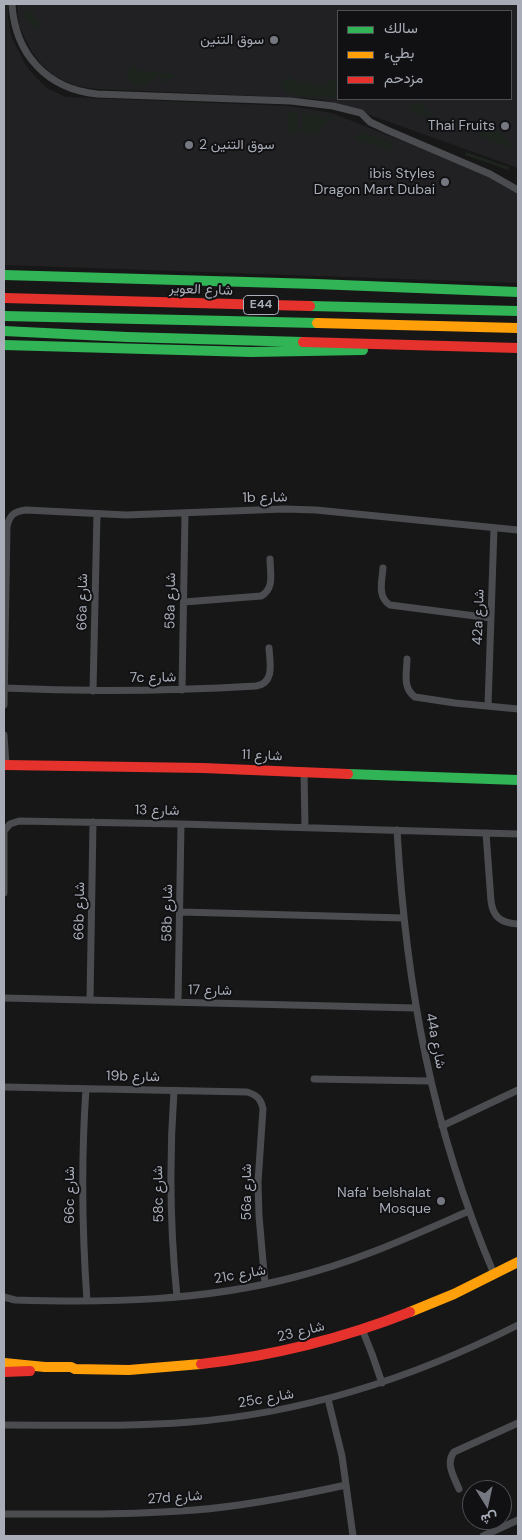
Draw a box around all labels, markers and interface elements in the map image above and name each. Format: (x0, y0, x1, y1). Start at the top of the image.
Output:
legend (337, 10, 512, 100)
text: سالك (384, 18, 418, 38)
place label: سوق التنين (200, 32, 264, 48)
marker: سوق التنين (268, 34, 280, 46)
text: بطيء (384, 43, 414, 63)
text: مزدحم (384, 68, 423, 88)
place label: Thai Fruits (428, 118, 495, 134)
marker: Thai Fruits (499, 120, 511, 132)
place label: سوق التنين 2 (199, 137, 274, 153)
marker: سوق التنين 2 (183, 139, 195, 151)
place label: ibis Styles Dragon Mart Dubai (314, 166, 435, 198)
marker: ibis Styles Dragon Mart Dubai (439, 176, 451, 188)
street label: شارع العوير (169, 280, 233, 300)
road number: E44 (244, 296, 278, 314)
street label: 1b شارع (242, 489, 288, 507)
street label: 66a شارع (74, 573, 92, 631)
street label: 58a شارع (162, 573, 180, 629)
street label: 42a شارع (470, 589, 488, 645)
street label: 7c شارع (130, 669, 176, 687)
street label: شارع 11 (241, 747, 283, 765)
street label: شارع 13 (135, 802, 179, 820)
street label: 66b شارع (71, 882, 89, 940)
street label: 58b شارع (159, 884, 177, 942)
street label: شارع 17 (188, 982, 232, 1000)
street label: 44a شارع (421, 1012, 449, 1070)
street label: 19b شارع (106, 1068, 160, 1086)
street label: 56a شارع (239, 1164, 255, 1220)
street label: 58c شارع (150, 1165, 168, 1223)
street label: 66c شارع (62, 1166, 78, 1224)
place label: Nafa' belshalat Mosque (337, 1185, 431, 1218)
marker: Nafa' belshalat Mosque (435, 1195, 447, 1207)
street label: 21c شارع (213, 1262, 267, 1288)
street label: شارع 23 (276, 1318, 326, 1346)
street label: 25c شارع (237, 1386, 295, 1412)
north arrow (462, 1480, 512, 1530)
street label: 27d شارع (147, 1488, 203, 1508)
text: ش (480, 1508, 499, 1529)

